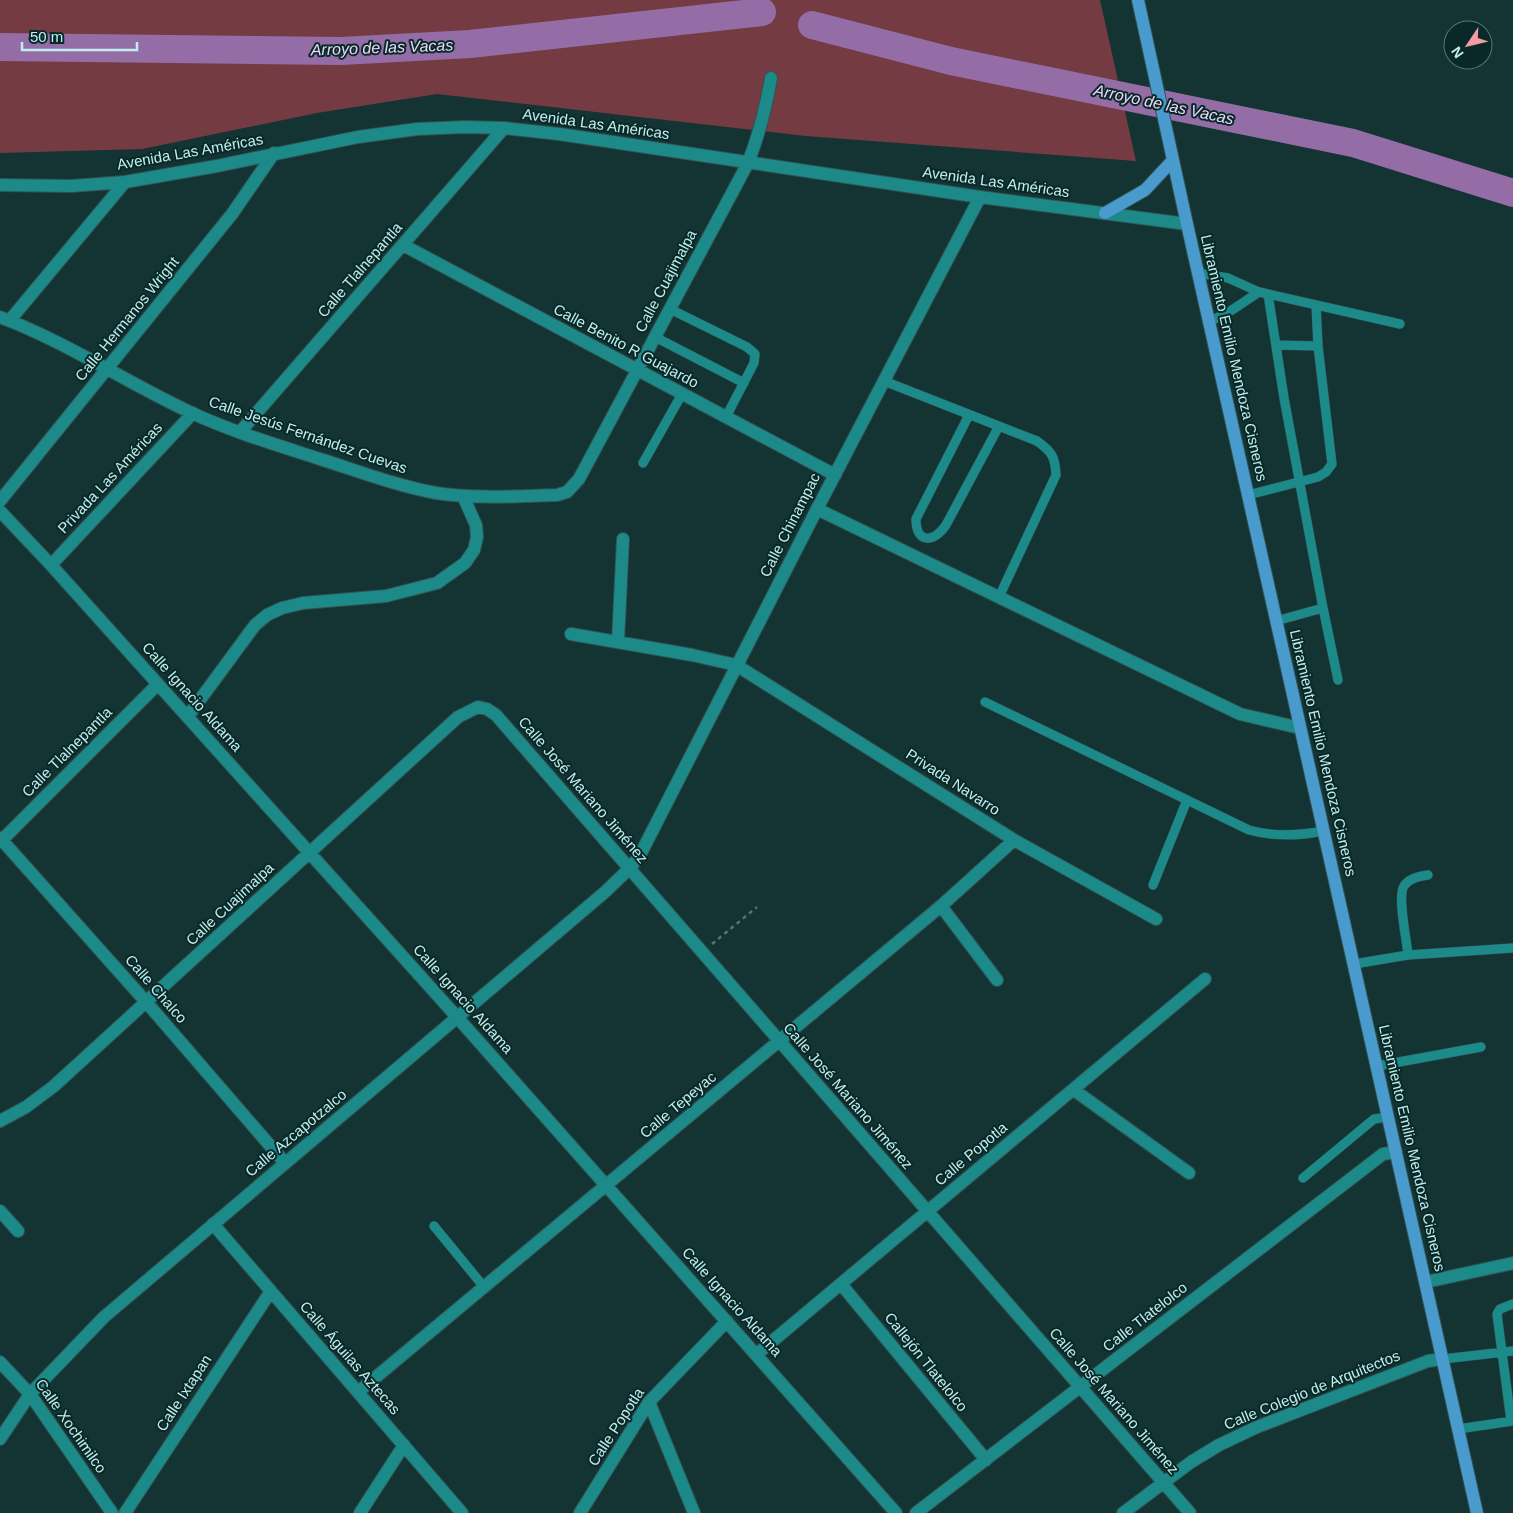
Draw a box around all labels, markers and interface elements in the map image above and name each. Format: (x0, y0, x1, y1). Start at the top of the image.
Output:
scale bar (22, 20, 138, 52)
north arrow (1443, 20, 1493, 70)
text: 50 m (30, 28, 63, 45)
water label: Arroyo de las Vacas (309, 37, 454, 59)
text: N (1448, 44, 1467, 61)
water label: Arroyo de las Vacas (1091, 81, 1235, 128)
street label: Avenida Las Américas (522, 105, 671, 142)
street label: Avenida Las Américas (115, 130, 264, 173)
street label: Avenida Las Américas (922, 163, 1071, 200)
street label: Calle Tlalnepantla (314, 218, 406, 320)
street label: Calle Cuajimalpa (631, 226, 700, 335)
street label: Libramiento Emilio Mendoza Cisneros (1198, 233, 1271, 483)
street label: Calle Hermanos Wright (71, 253, 182, 384)
street label: Calle Benito R Guajardo (551, 300, 702, 391)
street label: Calle Jesús Fernández Cuevas (207, 393, 409, 476)
street label: Privada Las Américas (54, 419, 165, 537)
street label: Calle Chinampac (756, 470, 823, 580)
street label: Libramiento Emilio Mendoza Cisneros (1287, 628, 1360, 878)
street label: Calle Ignacio Aldama (139, 639, 246, 755)
street label: Calle Tlalnepantla (18, 703, 115, 800)
street label: Calle José Mariano Jiménez (515, 713, 652, 866)
street label: Privada Navarro (903, 745, 1003, 818)
street label: Calle Cuajimalpa (182, 858, 277, 949)
street label: Calle Ignacio Aldama (410, 941, 517, 1057)
street label: Calle Chalco (122, 951, 191, 1026)
street label: Calle José Mariano Jiménez (780, 1019, 917, 1172)
street label: Libramiento Emilio Mendoza Cisneros (1376, 1023, 1449, 1273)
street label: Calle Tepeyac (636, 1068, 720, 1141)
street label: Calle Azcapotzalco (242, 1085, 350, 1180)
street label: Calle Popotla (931, 1118, 1011, 1189)
street label: Calle Ignacio Aldama (679, 1244, 786, 1360)
street label: Calle Tlatelolco (1099, 1278, 1190, 1355)
street label: Calle Águilas Aztecas (297, 1298, 404, 1418)
street label: Callejón Tlatelolco (881, 1309, 971, 1415)
street label: Calle José Mariano Jiménez (1046, 1324, 1183, 1477)
street label: Calle Colegio de Arquitectos (1221, 1346, 1402, 1433)
street label: Calle Ixtapan (153, 1351, 215, 1434)
street label: Calle Xochimilco (33, 1375, 110, 1476)
street label: Calle Popotla (584, 1384, 647, 1469)

